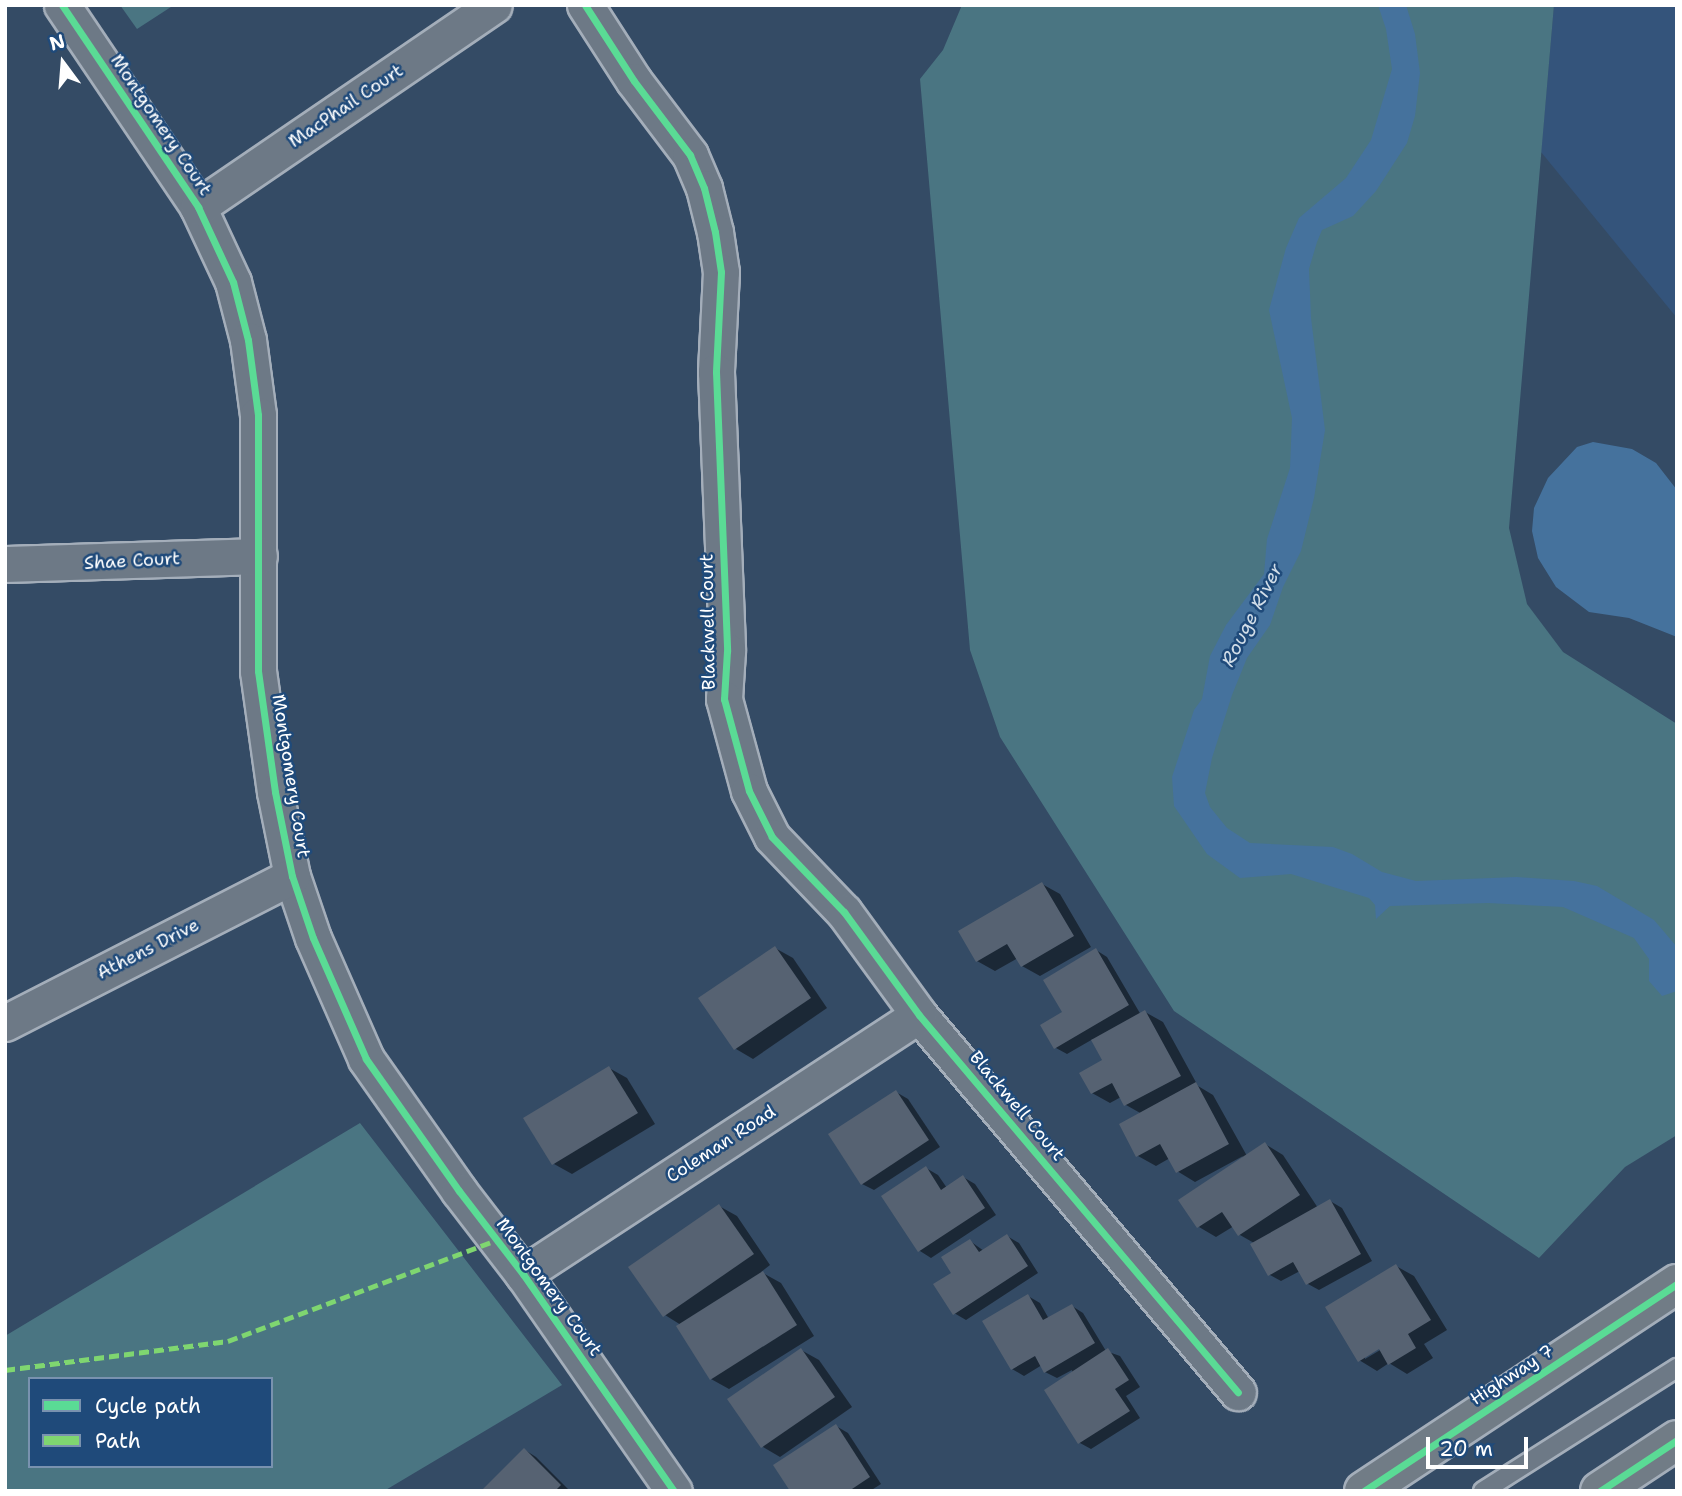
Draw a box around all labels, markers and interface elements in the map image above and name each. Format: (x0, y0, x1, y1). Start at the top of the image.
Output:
north arrow (28, 28, 98, 98)
text: N (46, 28, 68, 56)
street label: Montgomery Court (106, 50, 216, 200)
street label: MacPhail Court (285, 60, 407, 152)
street label: Shae Court (83, 548, 181, 574)
street label: Blackwell Court (696, 554, 720, 690)
water label: Rouge River (1216, 560, 1288, 670)
street label: Montgomery Court (267, 693, 315, 859)
street label: Athens Drive (93, 914, 203, 984)
street label: Blackwell Court (965, 1047, 1069, 1165)
street label: Coleman Road (662, 1101, 780, 1187)
street label: Montgomery Court (492, 1214, 606, 1360)
street label: Highway 7 (1466, 1340, 1558, 1410)
legend (28, 1377, 273, 1468)
text: Cycle path (95, 1392, 201, 1420)
scale bar (1430, 1422, 1532, 1466)
text: Path (95, 1427, 141, 1455)
text: 20 m (1439, 1435, 1493, 1463)

